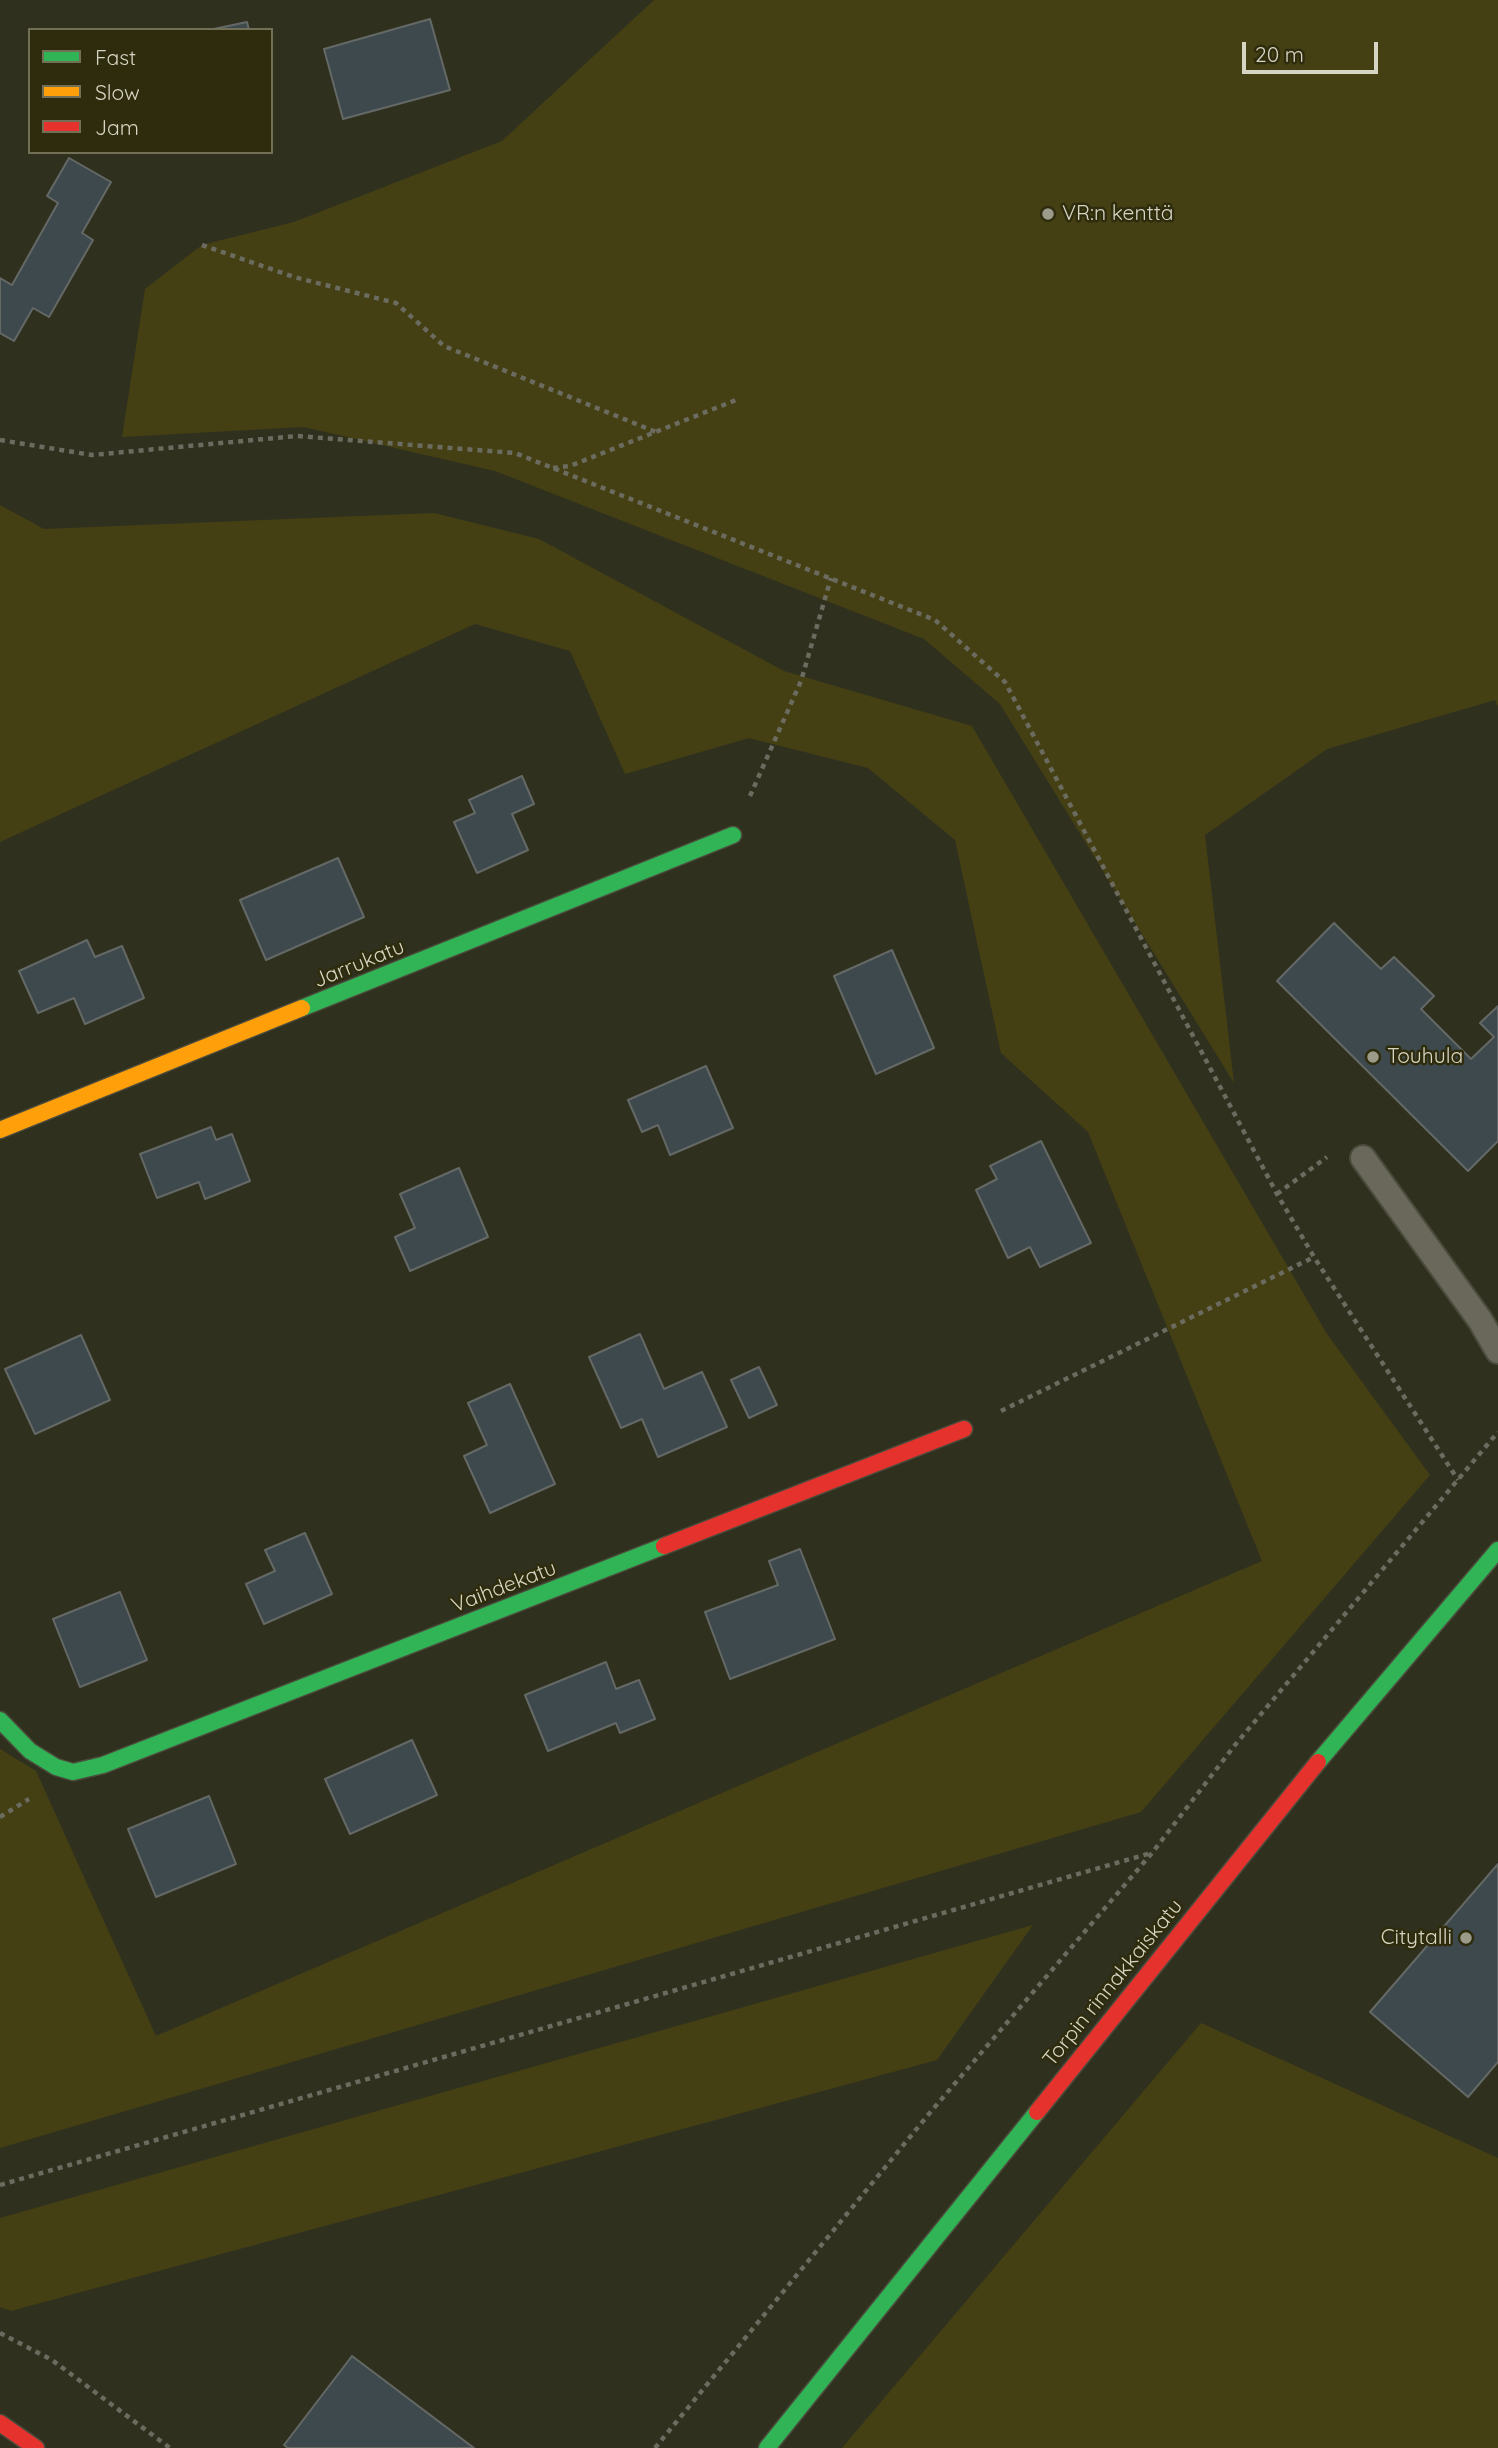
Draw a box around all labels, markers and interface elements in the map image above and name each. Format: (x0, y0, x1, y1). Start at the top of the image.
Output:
legend (28, 28, 273, 154)
scale bar (1246, 28, 1382, 72)
text: 20 m (1255, 41, 1304, 67)
text: Fast (95, 44, 136, 70)
text: Slow (95, 79, 140, 105)
text: Jam (95, 114, 139, 140)
place label: VR:n kenttä (1062, 201, 1174, 227)
marker: VR:n kenttä (1040, 206, 1056, 222)
street label: Jarrukatu (310, 934, 408, 994)
place label: Touhula (1387, 1044, 1463, 1070)
marker: Touhula (1365, 1049, 1381, 1065)
street label: Vaihdekatu (448, 1555, 560, 1619)
street label: Torpin rinnakkaiskatu (1038, 1894, 1188, 2072)
place label: Citytalli (1381, 1925, 1452, 1951)
marker: Citytalli (1458, 1930, 1474, 1946)

